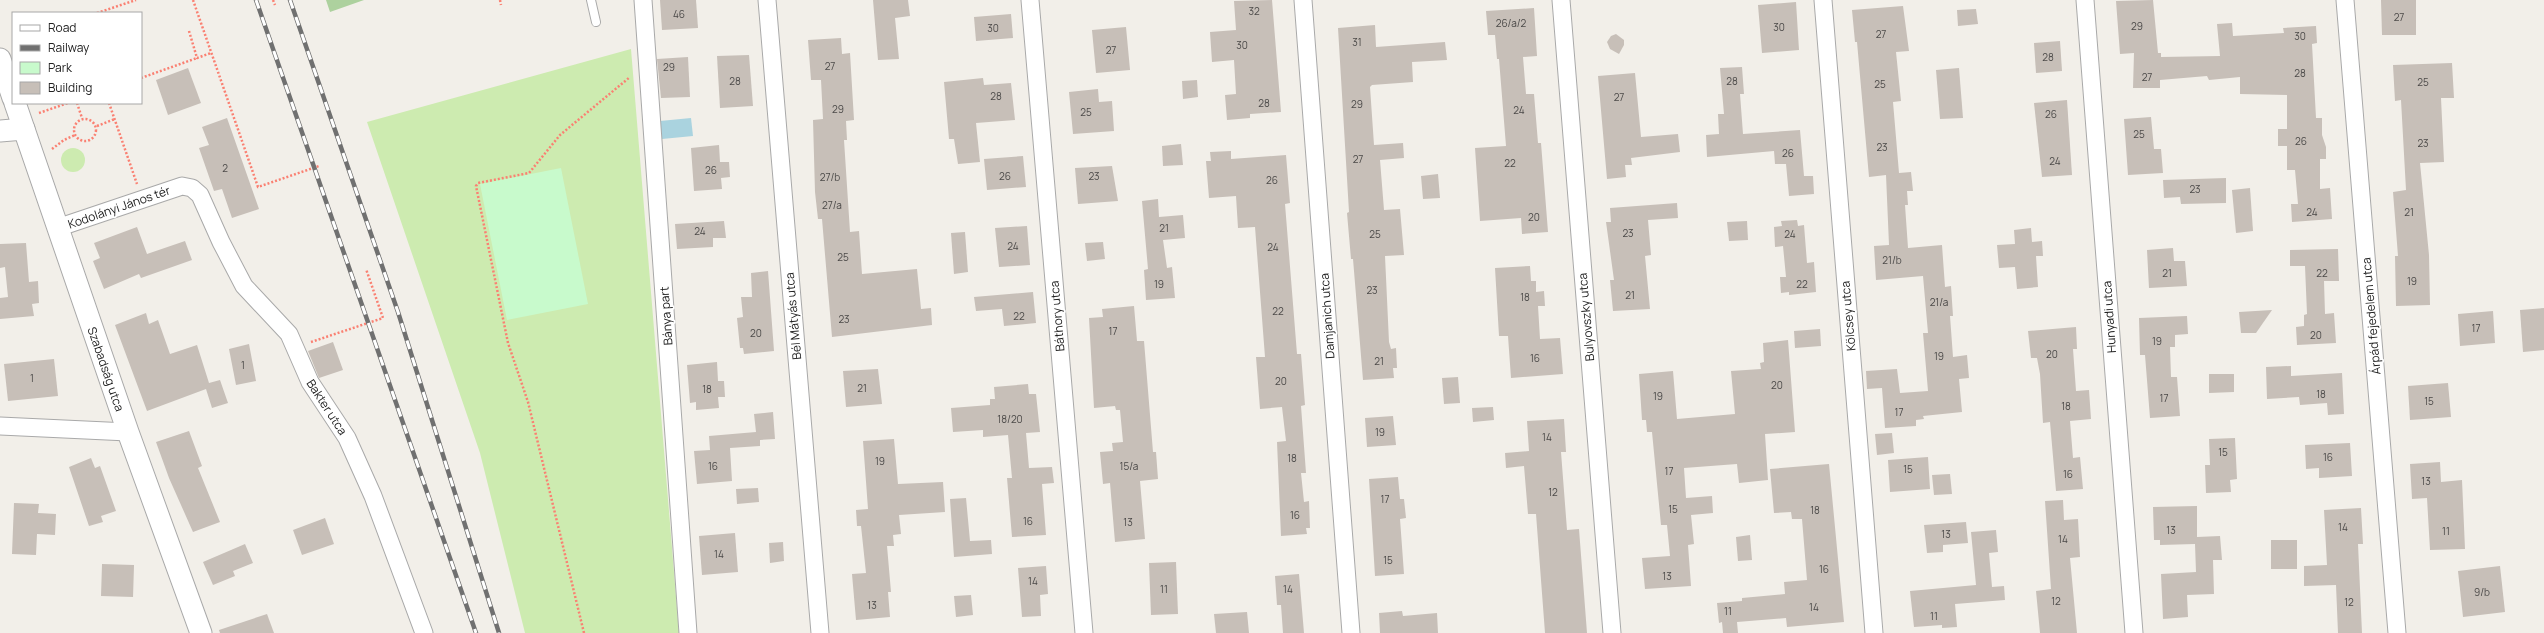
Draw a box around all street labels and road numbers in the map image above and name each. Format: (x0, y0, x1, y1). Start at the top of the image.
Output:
street label: Kodolányi János tér (66, 181, 173, 232)
street label: Árpád fejedelem utca (2357, 257, 2385, 375)
street label: Bél Mátyás utca (781, 272, 805, 360)
street label: Bulyovszky utca (1574, 272, 1598, 362)
street label: Damjanich utca (1316, 273, 1338, 359)
street label: Báthory utca (1045, 280, 1069, 352)
street label: Kölcsey utca (1836, 280, 1860, 352)
street label: Hunyadi utca (2098, 280, 2120, 354)
street label: Bánya part (655, 286, 677, 346)
street label: Szabadság utca (84, 324, 128, 414)
street label: Bakter utca (303, 376, 351, 438)

